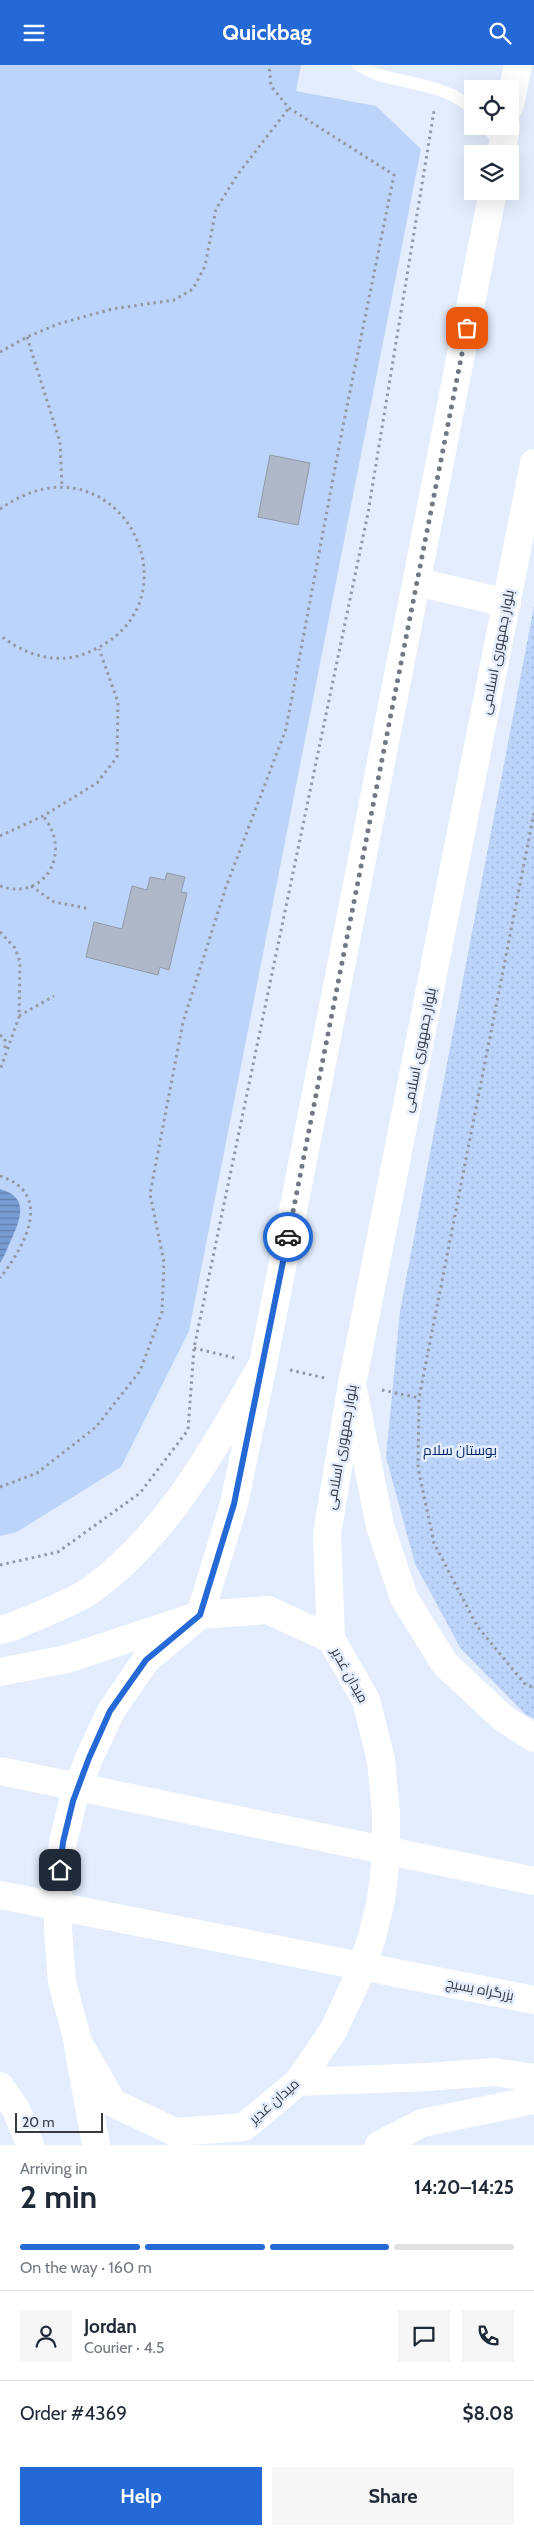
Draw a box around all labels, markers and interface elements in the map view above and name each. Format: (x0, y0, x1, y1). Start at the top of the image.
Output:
icon: menu (20, 19, 48, 47)
text: Quickbag (222, 19, 312, 46)
icon: search (486, 19, 514, 47)
map controls (464, 80, 519, 200)
button: locate (464, 80, 519, 135)
button: layers (464, 145, 519, 200)
pin (446, 307, 488, 349)
icon: bag (453, 314, 481, 342)
street label: بلوار جمهوری اسلامی (476, 588, 518, 716)
street label: بلوار جمهوری اسلامی (398, 986, 440, 1114)
courier (263, 1212, 313, 1262)
icon: car (274, 1223, 302, 1251)
street label: بلوار جمهوری اسلامی (321, 1383, 361, 1511)
park label: بوستان سلام (423, 1441, 497, 1460)
street label: میدان غدیر (327, 1643, 373, 1706)
pin (39, 1849, 81, 1891)
icon: home (46, 1856, 74, 1884)
street label: بزرگراه بسیج (444, 1974, 516, 2004)
street label: میدان غدیر (244, 2074, 303, 2128)
scale bar (15, 2110, 102, 2133)
text: 20 m (22, 2113, 55, 2131)
text: Arriving in (20, 2159, 87, 2178)
text: 14:20–14:25 (414, 2176, 514, 2199)
text: 2 min (20, 2177, 97, 2216)
text: On the way · 160 m (20, 2258, 152, 2277)
button: person (20, 2310, 72, 2362)
button: chat (398, 2310, 450, 2362)
button: phone (462, 2310, 514, 2362)
text: Jordan (84, 2315, 137, 2338)
text: Courier · 4.5 (84, 2338, 165, 2357)
text: Order #4369 (20, 2402, 127, 2425)
text: $8.08 (463, 2402, 514, 2425)
button: Help (20, 2467, 262, 2525)
button: Share (272, 2467, 514, 2525)

